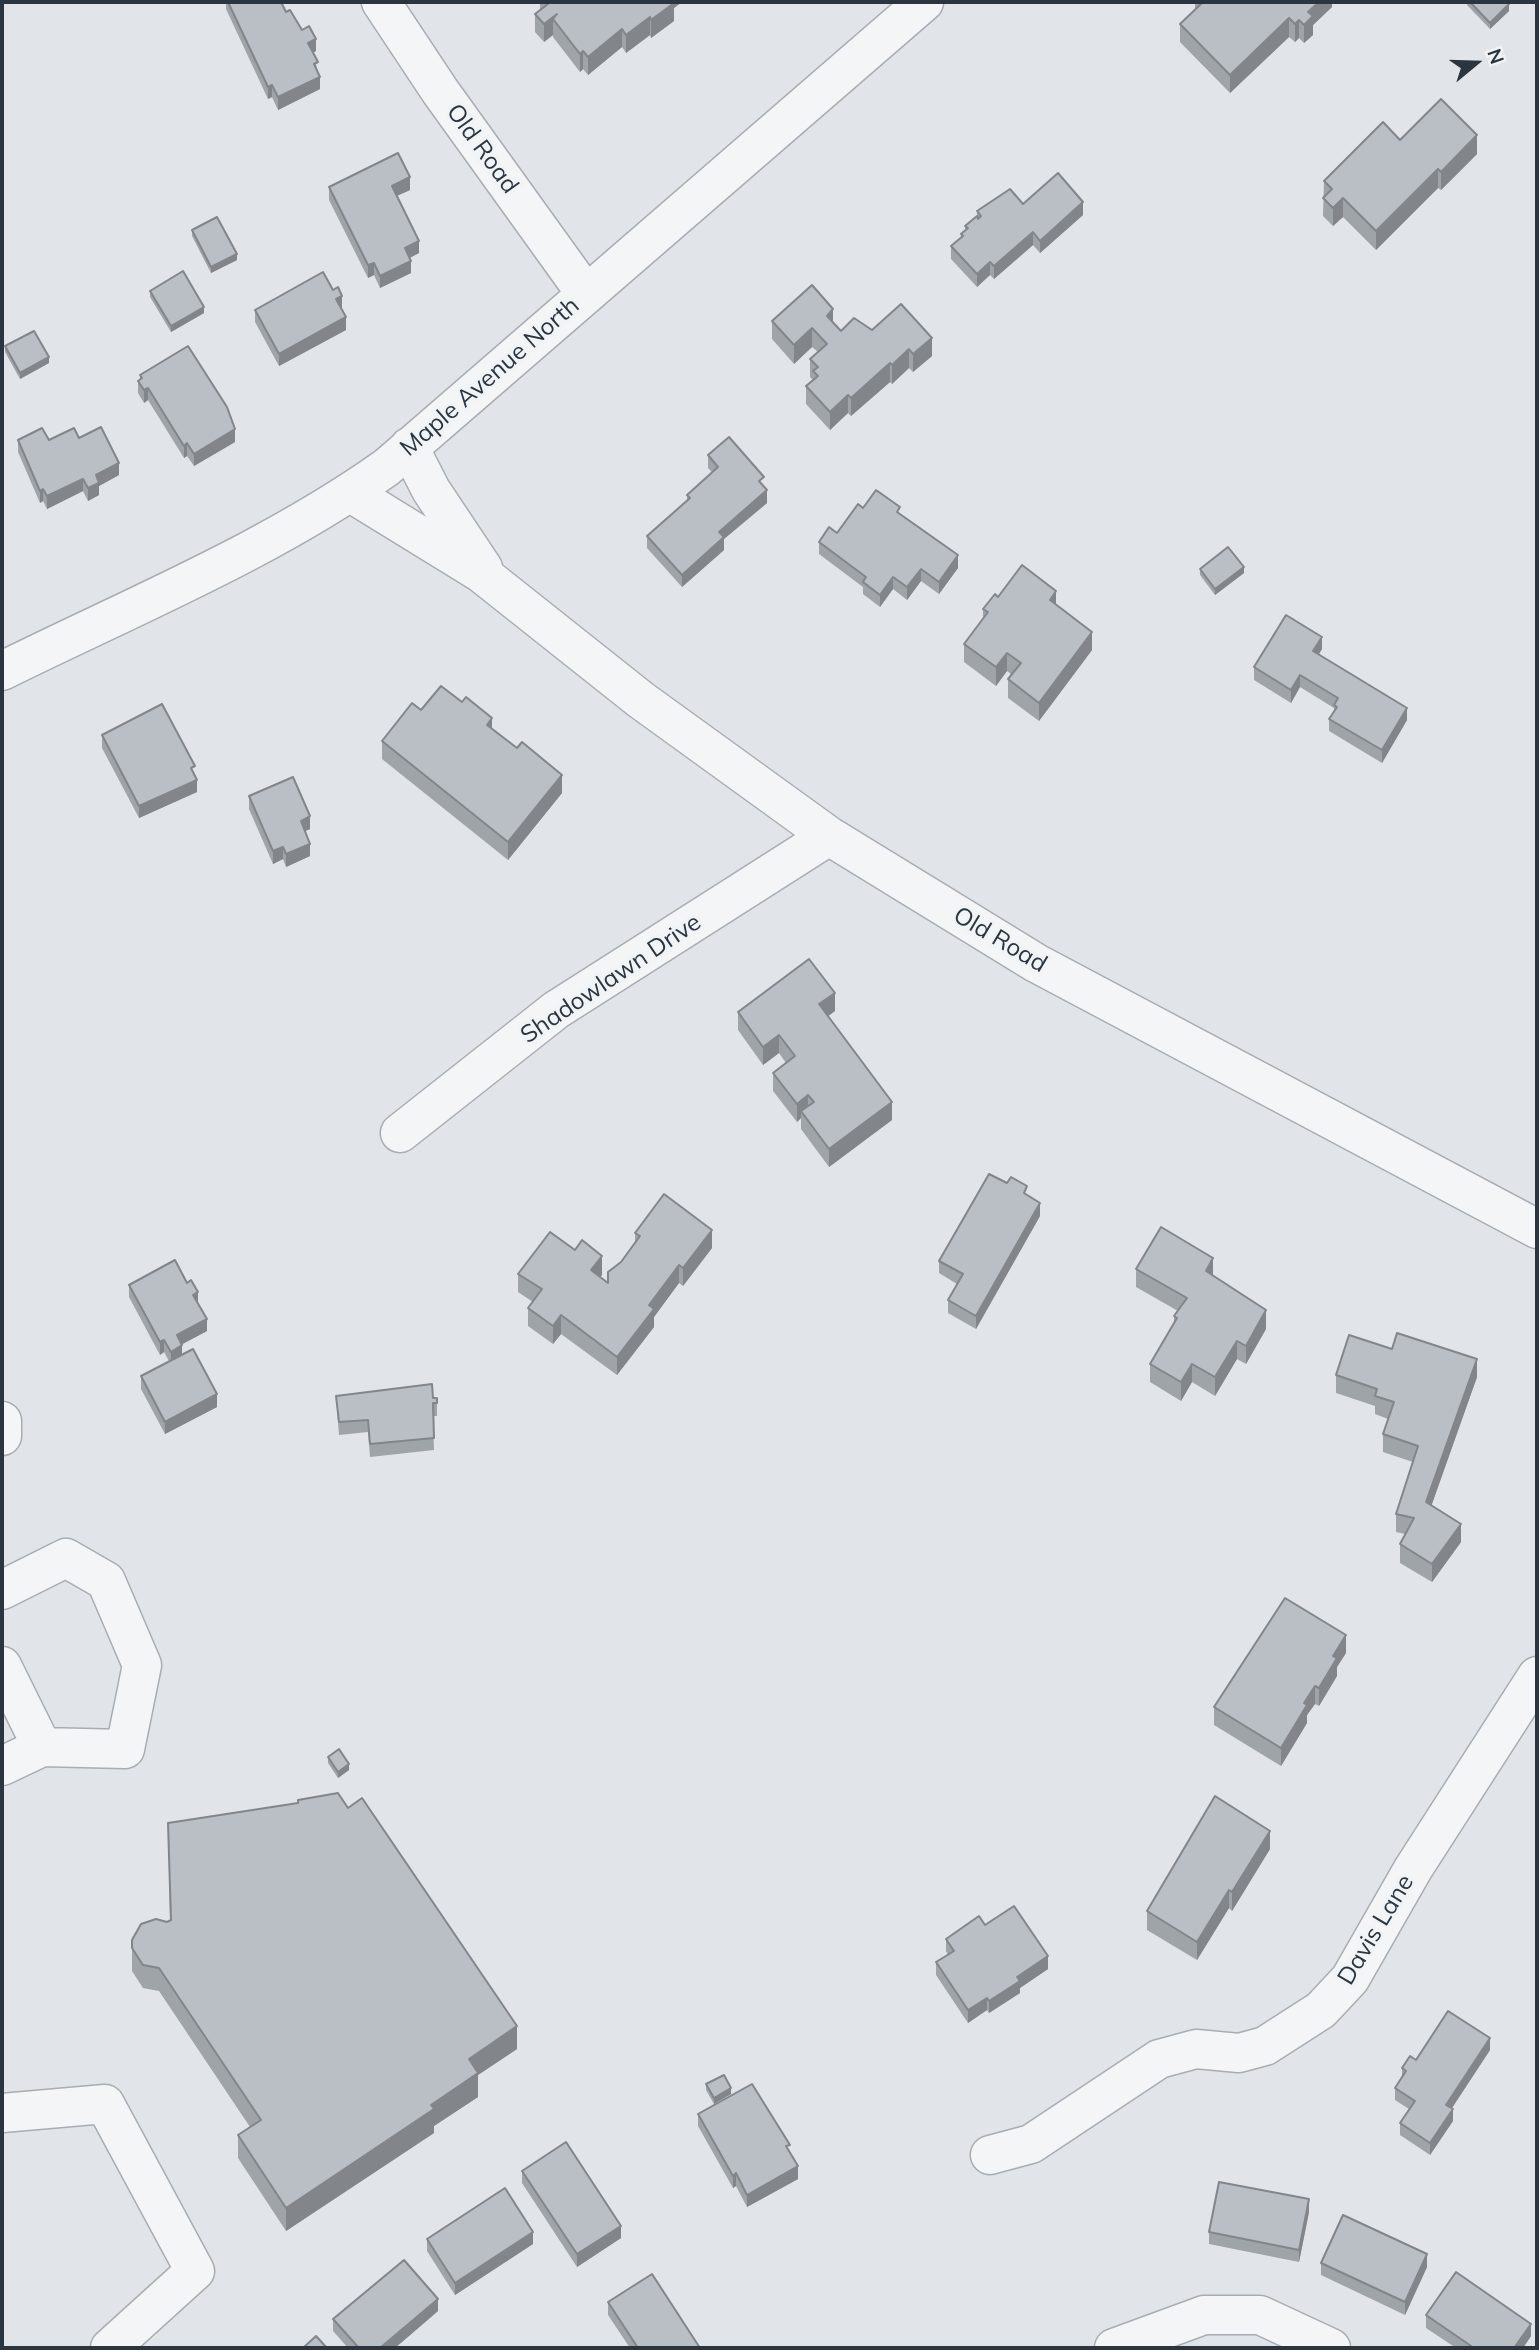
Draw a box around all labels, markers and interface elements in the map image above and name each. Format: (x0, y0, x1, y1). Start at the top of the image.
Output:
north arrow (1441, 28, 1511, 98)
text: N (1482, 45, 1510, 67)
street label: Old Road (440, 99, 524, 199)
street label: Maple Avenue North (395, 291, 585, 463)
street label: Old Road (948, 901, 1052, 979)
street label: Shadowlawn Drive (515, 908, 707, 1050)
street label: Davis Lane (1332, 1870, 1420, 1990)

